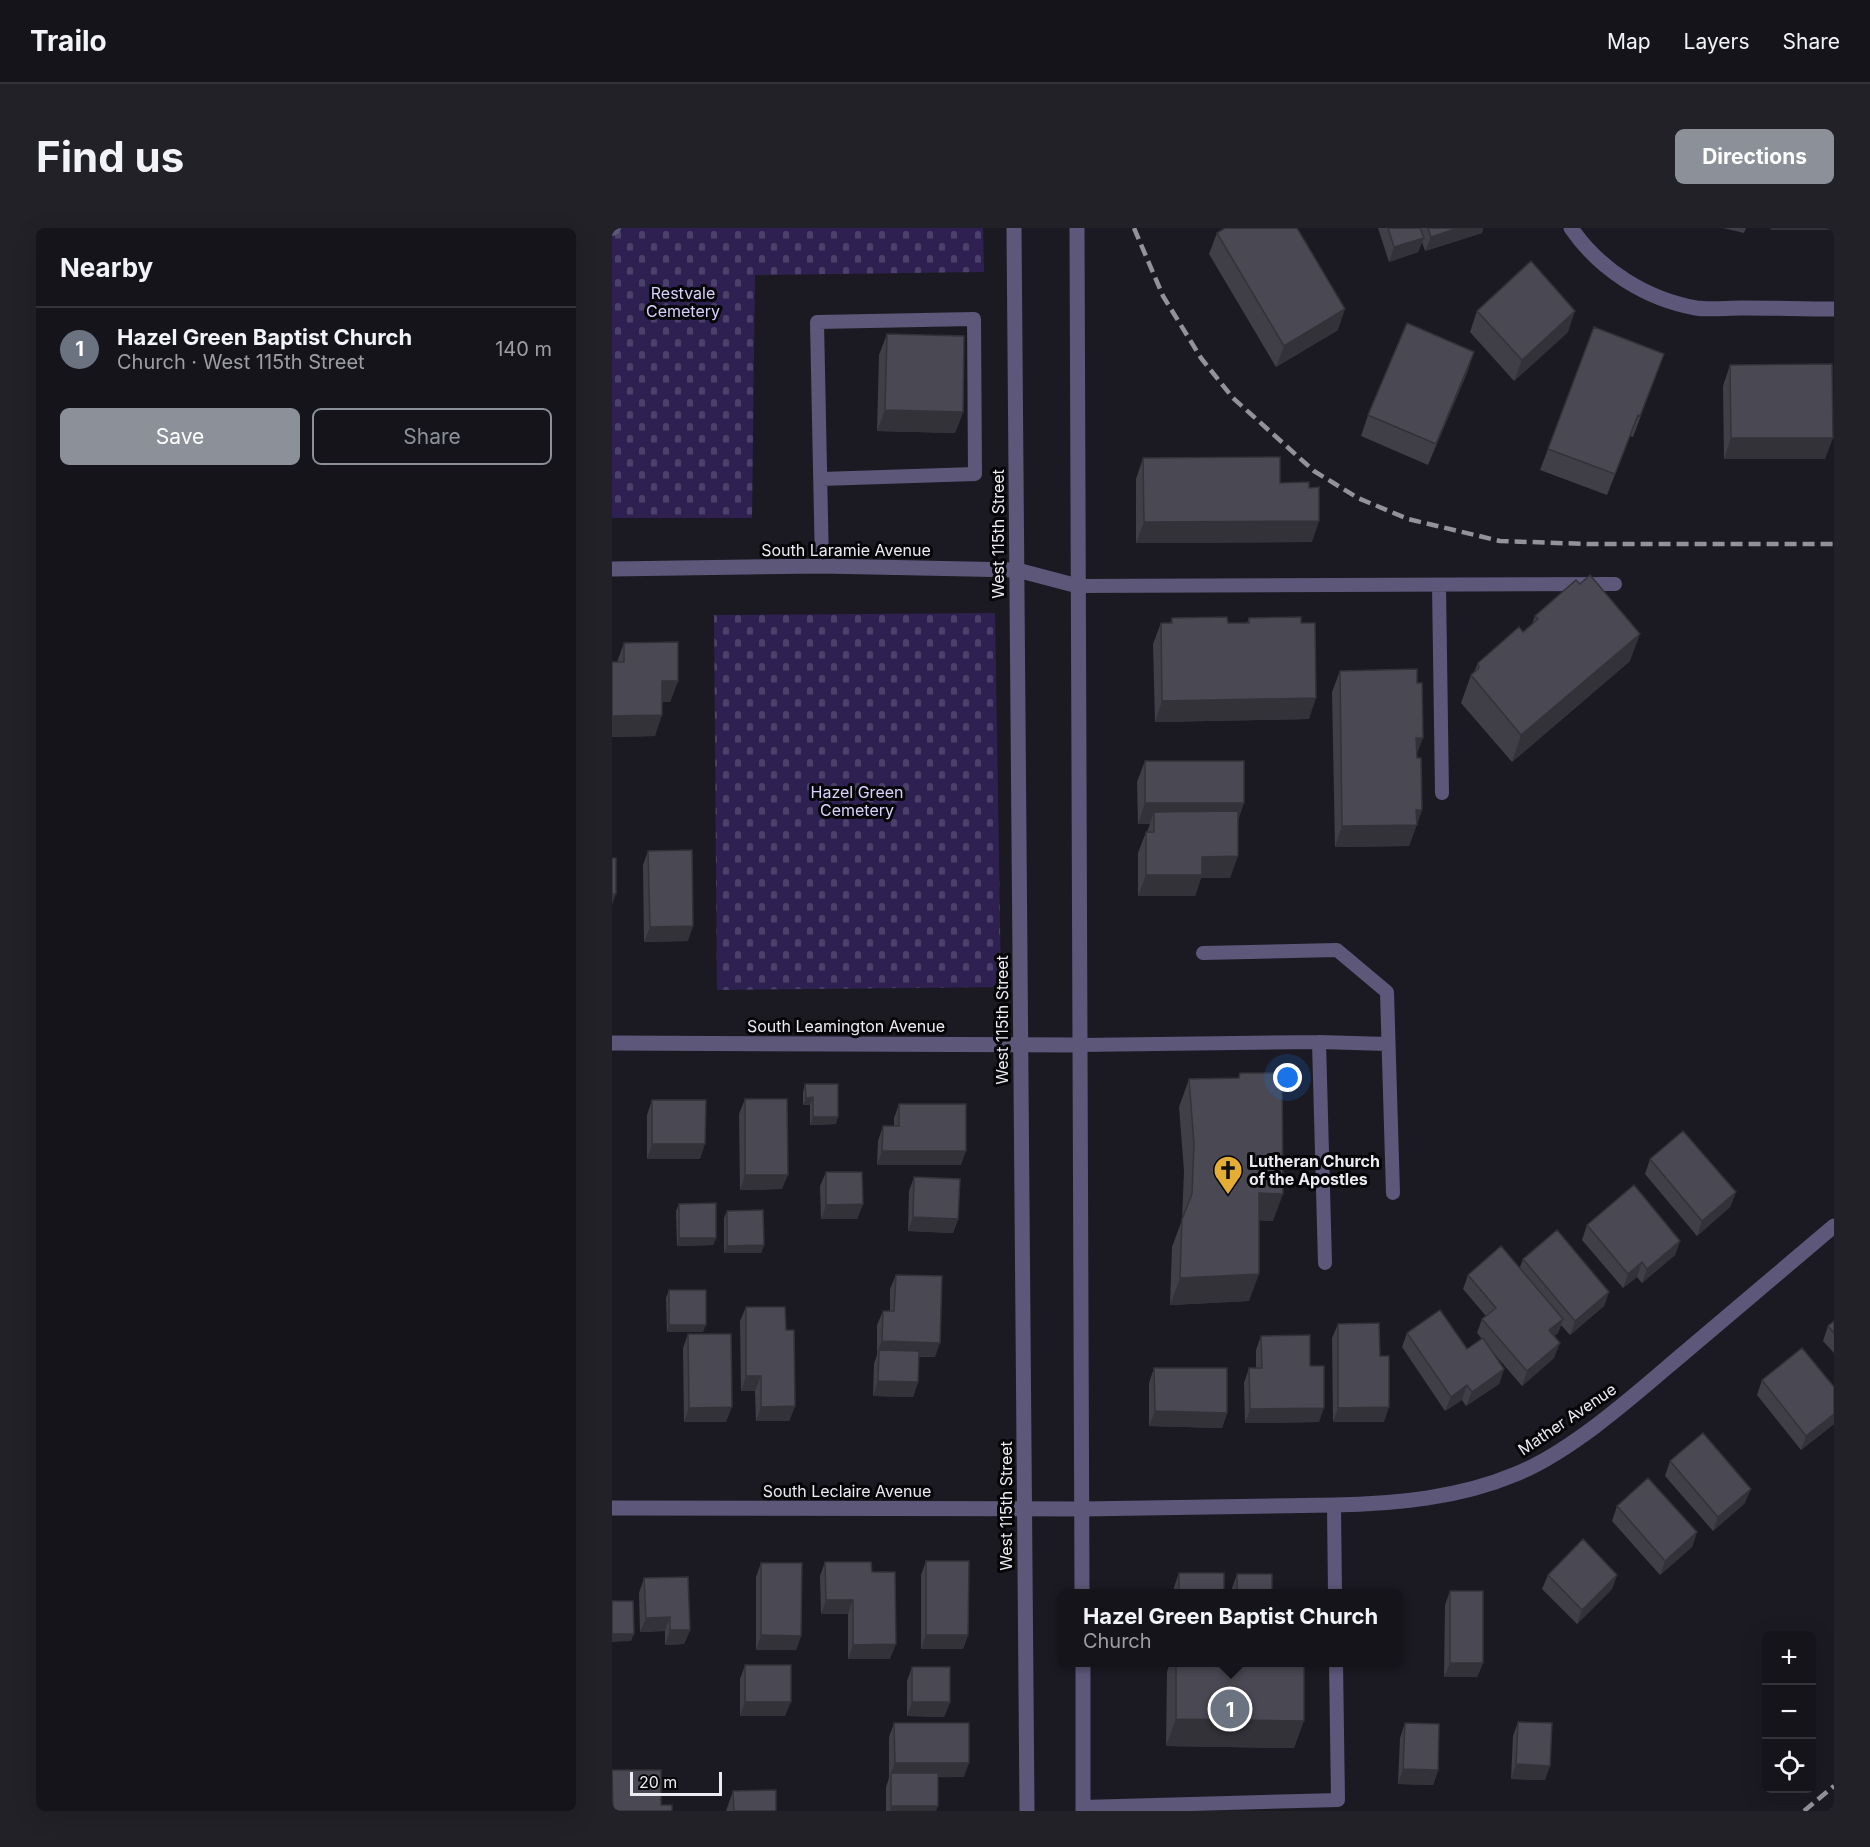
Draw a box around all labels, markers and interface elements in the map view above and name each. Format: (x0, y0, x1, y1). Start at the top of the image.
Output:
text: Trailo (30, 24, 107, 58)
text: Map (1607, 29, 1651, 54)
text: Layers (1684, 29, 1750, 54)
text: Share (1783, 29, 1840, 54)
button: Directions (1675, 129, 1834, 184)
text: Find us (36, 131, 184, 182)
text: Nearby (60, 252, 153, 283)
park label: Restvale Cemetery (646, 283, 720, 321)
text: Hazel Green Baptist Church (117, 324, 412, 350)
text: 1 (75, 337, 84, 361)
text: 140 m (495, 337, 552, 361)
text: Church · West 115th Street (117, 350, 365, 374)
button: Save (60, 408, 300, 465)
button: Share (312, 408, 552, 465)
street label: West 115th Street (988, 469, 1008, 599)
street label: South Laramie Avenue (761, 540, 931, 560)
park label: Hazel Green Cemetery (811, 782, 903, 820)
street label: West 115th Street (992, 955, 1012, 1085)
street label: South Leamington Avenue (747, 1016, 945, 1036)
your location (1273, 1063, 1302, 1092)
place label: Lutheran Church of the Apostles (1249, 1151, 1380, 1189)
church icon: Lutheran Church of the Apostles (1212, 1154, 1244, 1196)
street label: Mather Avenue (1514, 1379, 1620, 1459)
street label: West 115th Street (996, 1441, 1016, 1571)
street label: South Leclaire Avenue (763, 1481, 931, 1501)
popup (1058, 1589, 1403, 1667)
text: Hazel Green Baptist Church (1083, 1603, 1378, 1629)
text: Church (1083, 1629, 1152, 1653)
map controls (1762, 1631, 1816, 1793)
button: + (1762, 1631, 1816, 1685)
button: − (1762, 1685, 1816, 1739)
pin: 1 (1210, 1686, 1250, 1732)
button: locate (1762, 1739, 1816, 1793)
scale bar (630, 1769, 722, 1796)
text: 20 m (639, 1772, 677, 1792)

